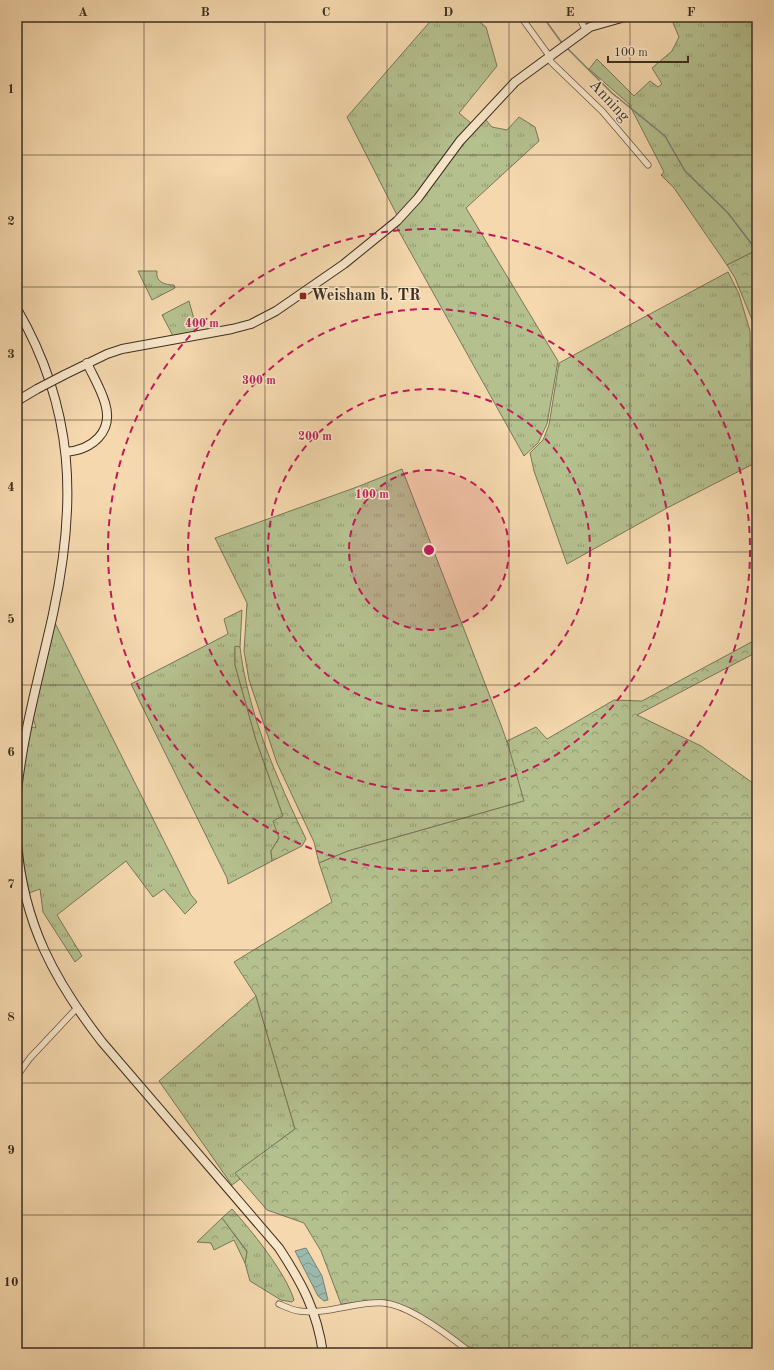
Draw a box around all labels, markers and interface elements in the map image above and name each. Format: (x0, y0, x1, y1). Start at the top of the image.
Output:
text: A (78, 6, 88, 19)
text: B (200, 6, 210, 19)
text: C (322, 6, 330, 19)
text: D (443, 6, 453, 19)
text: E (566, 6, 575, 19)
text: F (687, 6, 696, 19)
scale bar (608, 38, 688, 64)
text: 100 m (614, 47, 648, 59)
street label: Anning (586, 77, 633, 125)
text: 1 (7, 83, 15, 96)
text: 2 (7, 215, 15, 228)
place label: Weisham b. TR (311, 288, 421, 304)
marker: Weisham b. TR (298, 291, 308, 301)
text: 400 m (185, 318, 219, 330)
text: 3 (7, 348, 15, 361)
text: 300 m (242, 375, 276, 387)
text: 200 m (298, 431, 332, 443)
text: 4 (7, 481, 15, 494)
text: 100 m (355, 489, 389, 501)
centre of rings (422, 543, 436, 557)
text: 5 (7, 613, 15, 626)
text: 6 (7, 746, 15, 759)
text: 7 (7, 878, 15, 891)
text: 8 (7, 1011, 15, 1024)
text: 9 (7, 1144, 15, 1157)
text: 10 (3, 1276, 19, 1289)

